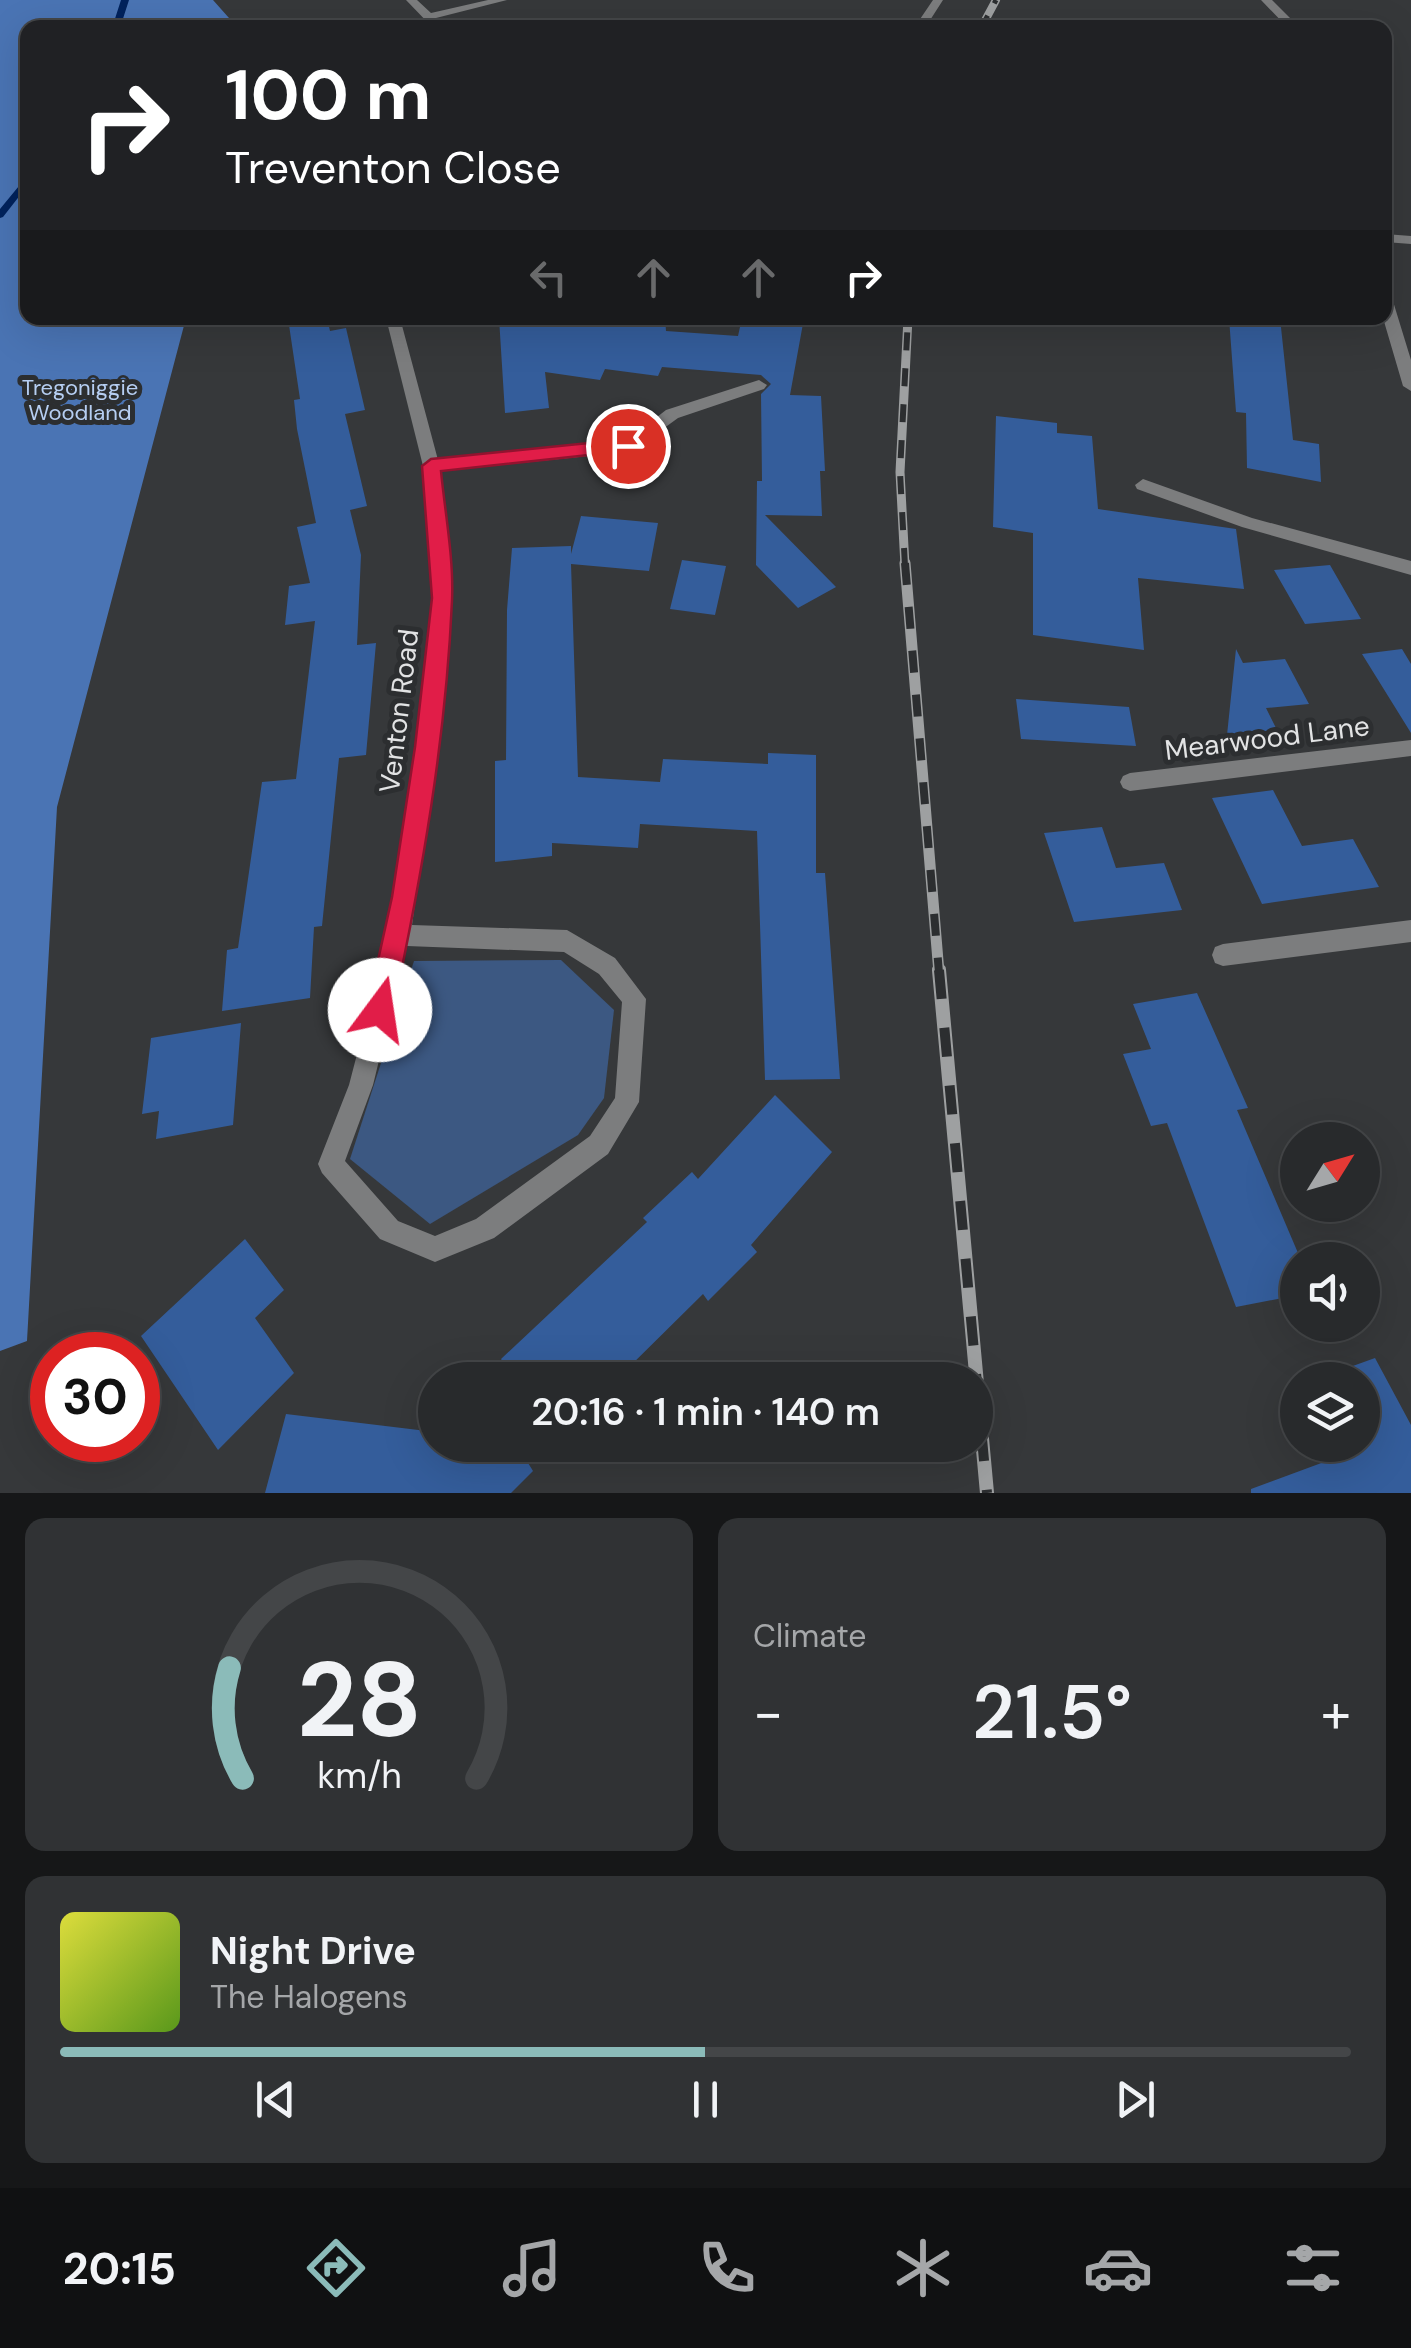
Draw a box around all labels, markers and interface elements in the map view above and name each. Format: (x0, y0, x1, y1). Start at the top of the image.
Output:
text: 100 m (225, 50, 431, 141)
icon: right (60, 60, 190, 190)
text: Treventon Close (225, 138, 561, 197)
icon: left (521, 250, 576, 305)
icon: ahead (626, 250, 681, 305)
icon: ahead (731, 250, 786, 305)
icon: right (836, 250, 891, 305)
park label: Tregoniggie Woodland (22, 373, 138, 427)
pin (586, 404, 671, 489)
icon: arrive (601, 419, 656, 474)
street label: Venton Road (371, 627, 427, 795)
street label: Mearwood Lane (1162, 707, 1372, 769)
position arrow (328, 958, 432, 1062)
north arrow (1280, 1122, 1380, 1222)
map controls (1280, 1122, 1380, 1462)
button: sound (1280, 1242, 1380, 1342)
speed limit sign: 30 (30, 1332, 160, 1462)
button: layers (1280, 1362, 1380, 1462)
text: 20:16 · 1 min · 140 m (531, 1387, 880, 1437)
text: Climate (753, 1615, 867, 1657)
text: 28 (296, 1633, 422, 1768)
text: 21.5° (972, 1664, 1132, 1761)
text: − (753, 1677, 783, 1749)
text: + (1321, 1677, 1351, 1749)
text: km/h (317, 1753, 401, 1799)
text: Night Drive (210, 1926, 416, 1976)
text: The Halogens (210, 1976, 408, 2018)
icon: previous (248, 2072, 303, 2127)
icon: pause (678, 2072, 733, 2127)
icon: next (1108, 2072, 1163, 2127)
icon: directions (301, 2233, 371, 2303)
icon: music (497, 2233, 567, 2303)
icon: phone (692, 2233, 762, 2303)
icon: climate (888, 2233, 958, 2303)
icon: car (1083, 2233, 1153, 2303)
icon: filters (1278, 2233, 1348, 2303)
text: 20:15 (63, 2239, 176, 2298)

